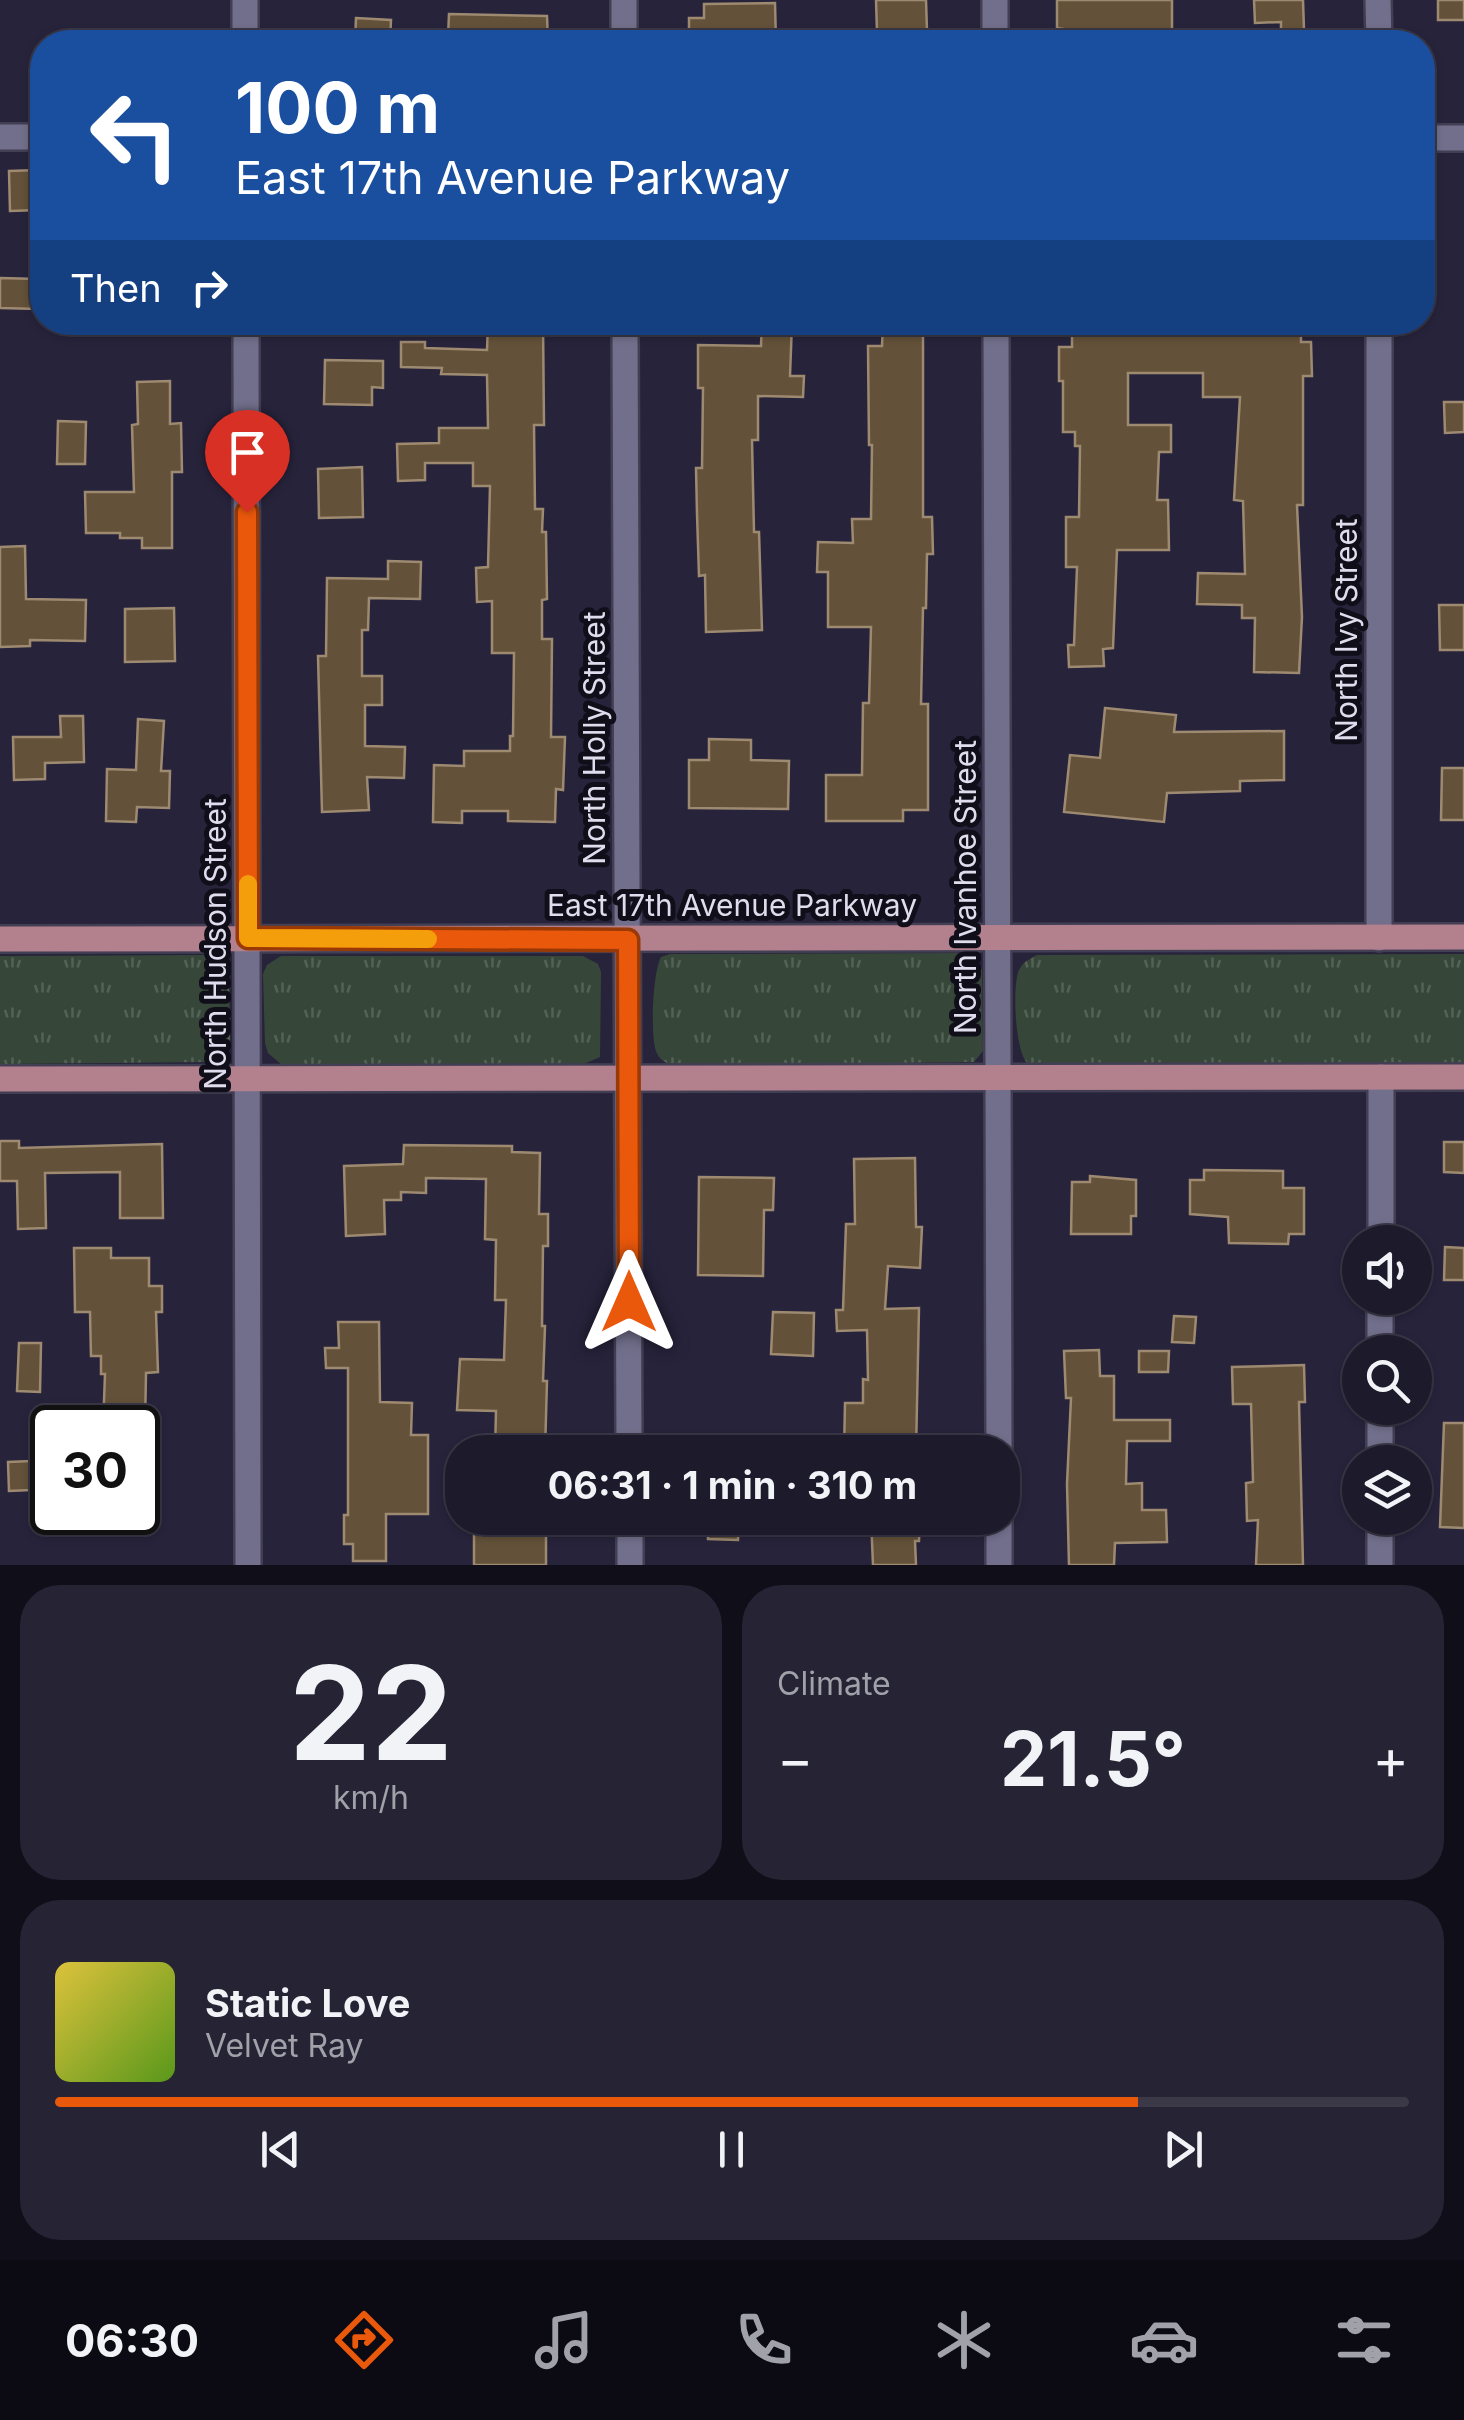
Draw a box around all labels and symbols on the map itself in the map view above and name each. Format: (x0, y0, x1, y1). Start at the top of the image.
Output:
pin (205, 410, 290, 513)
street label: North Ivy Street (1328, 518, 1364, 742)
street label: North Holly Street (576, 611, 612, 865)
street label: North Ivanhoe Street (947, 740, 983, 1034)
street label: North Hudson Street (197, 798, 233, 1090)
street label: East 17th Avenue Parkway (547, 887, 917, 923)
position arrow (577, 1250, 681, 1354)
speed limit sign: 30 (30, 1405, 160, 1535)

